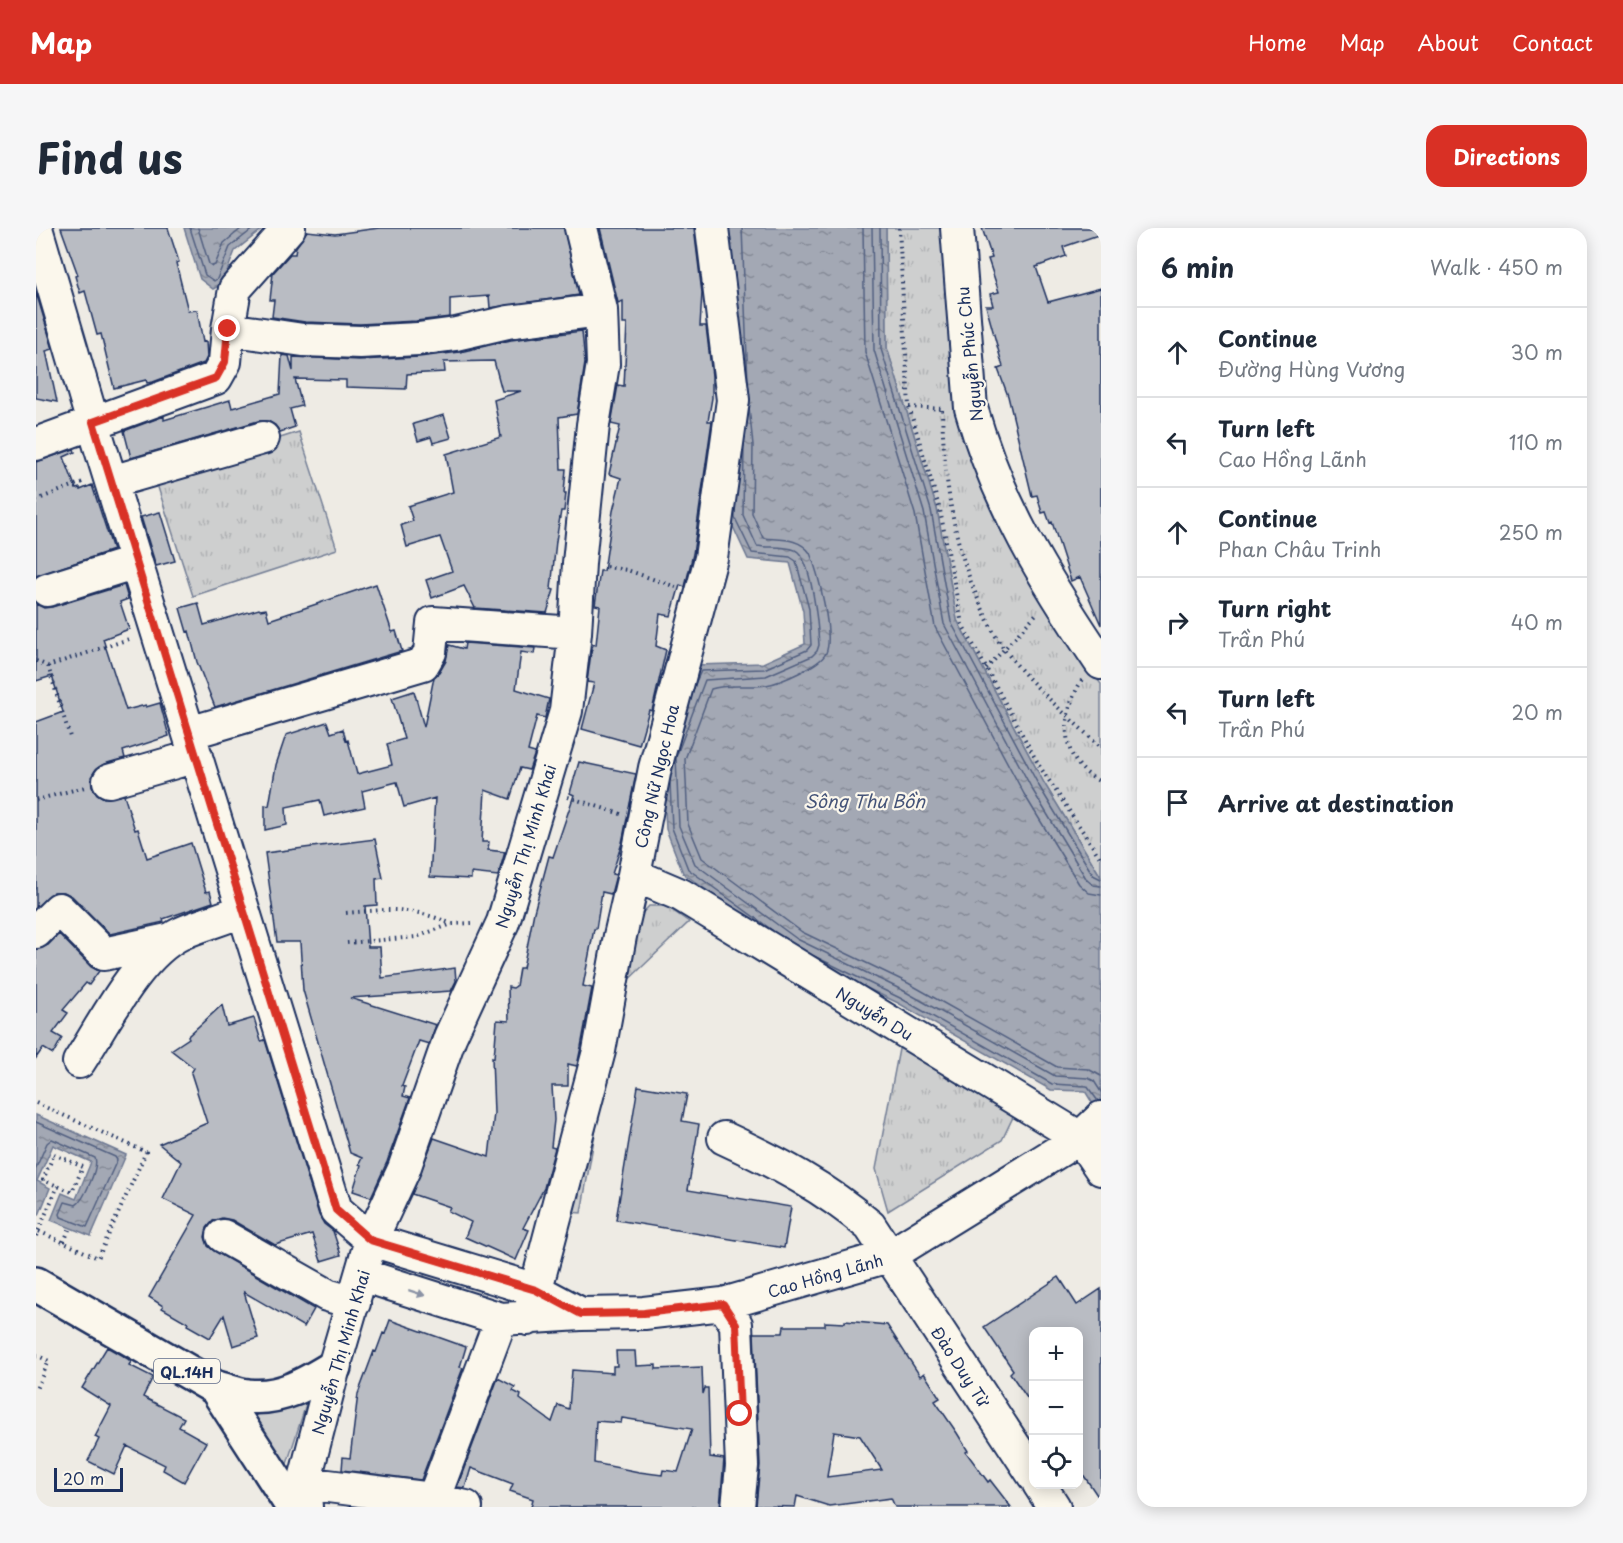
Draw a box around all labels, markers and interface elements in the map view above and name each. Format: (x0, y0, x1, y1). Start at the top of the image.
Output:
text: Map (30, 21, 92, 64)
text: Home (1248, 26, 1307, 58)
text: Map (1340, 26, 1385, 58)
text: About (1418, 26, 1479, 58)
text: Contact (1512, 26, 1593, 58)
text: Find us (36, 125, 183, 188)
button: Directions (1426, 125, 1587, 187)
text: 6 min (1161, 248, 1234, 287)
text: Walk · 450 m (1430, 252, 1563, 282)
street label: Nguyễn Phúc Chu (950, 286, 988, 422)
route end (214, 315, 240, 341)
text: Continue (1218, 321, 1317, 354)
icon: ahead (1161, 336, 1194, 369)
text: 30 m (1510, 337, 1563, 367)
text: Đường Hùng Vương (1218, 354, 1405, 384)
text: Turn left (1218, 411, 1315, 444)
icon: left (1161, 426, 1194, 459)
text: 110 m (1509, 427, 1563, 457)
text: Cao Hồng Lãnh (1218, 444, 1367, 474)
text: Continue (1218, 501, 1317, 534)
icon: ahead (1161, 516, 1194, 549)
text: 250 m (1499, 517, 1563, 547)
text: Phan Châu Trinh (1218, 534, 1381, 564)
text: Turn right (1218, 591, 1331, 624)
icon: right (1161, 606, 1194, 639)
text: 40 m (1511, 607, 1563, 637)
text: Trần Phú (1218, 624, 1305, 654)
text: Turn left (1218, 681, 1315, 714)
icon: left (1161, 696, 1194, 729)
text: 20 m (1511, 697, 1563, 727)
street label: Công Nữ Ngọc Hoa (628, 702, 684, 850)
text: Trần Phú (1218, 714, 1305, 744)
street label: Nguyễn Thị Minh Khai (489, 761, 561, 931)
icon: arrive (1161, 786, 1194, 819)
text: Arrive at destination (1218, 786, 1454, 819)
water label: Sông Thu Bồn (805, 787, 926, 814)
street label: Nguyễn Du (832, 981, 918, 1045)
street label: Cao Hồng Lãnh (764, 1247, 886, 1303)
street label: Nguyễn Thị Minh Khai (305, 1267, 375, 1437)
one-way arrow (408, 1289, 426, 1298)
street label: Đào Duy Từ (926, 1321, 997, 1412)
map controls (1029, 1327, 1083, 1489)
button: + (1029, 1327, 1083, 1381)
road number: QL.14H (154, 1359, 220, 1383)
button: − (1029, 1381, 1083, 1435)
route start (726, 1400, 752, 1426)
button: locate (1029, 1435, 1083, 1489)
scale bar (54, 1465, 123, 1492)
text: 20 m (63, 1466, 104, 1490)

